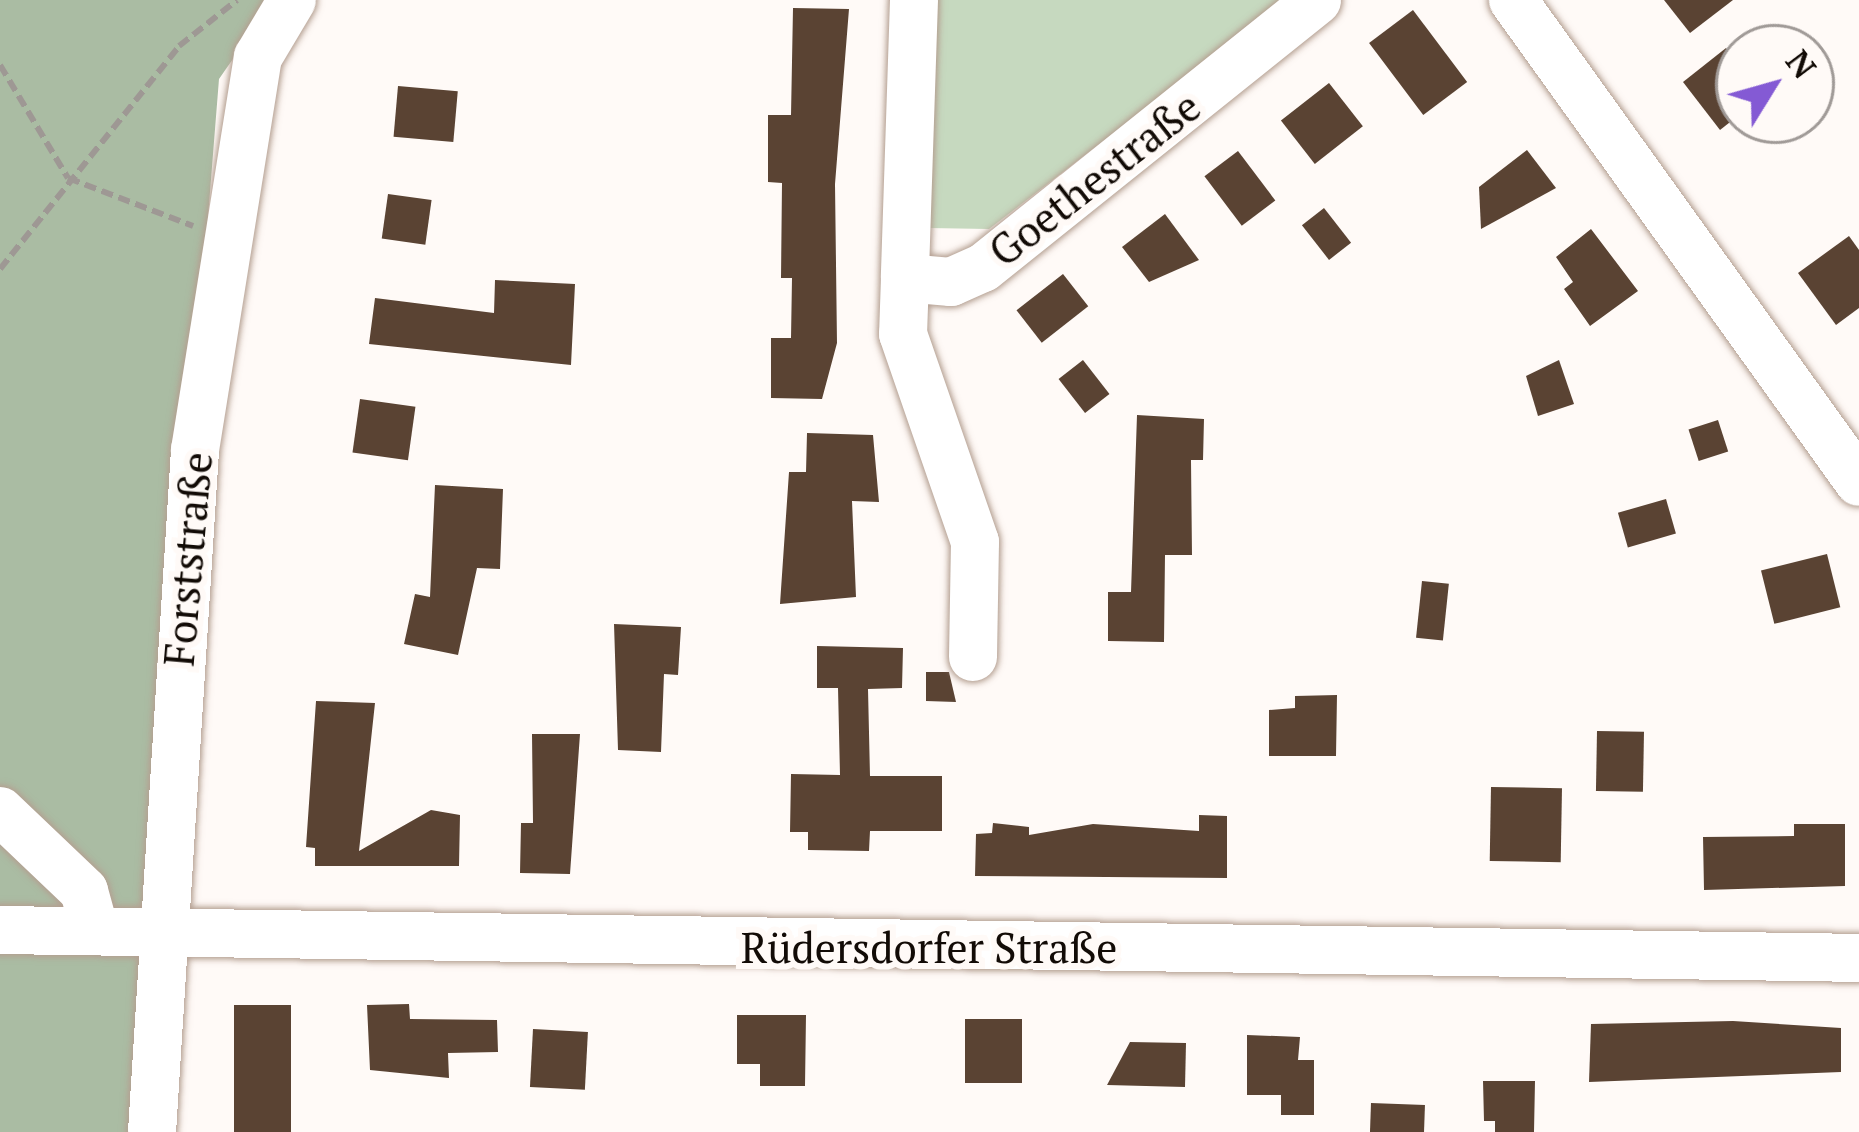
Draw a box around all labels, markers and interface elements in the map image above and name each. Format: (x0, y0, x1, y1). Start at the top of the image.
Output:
north arrow (1715, 24, 1835, 144)
text: N (1777, 41, 1826, 87)
street label: Goethestraße (979, 80, 1209, 276)
street label: Forststraße (153, 450, 221, 668)
street label: Rüdersdorfer Straße (741, 922, 1117, 972)

